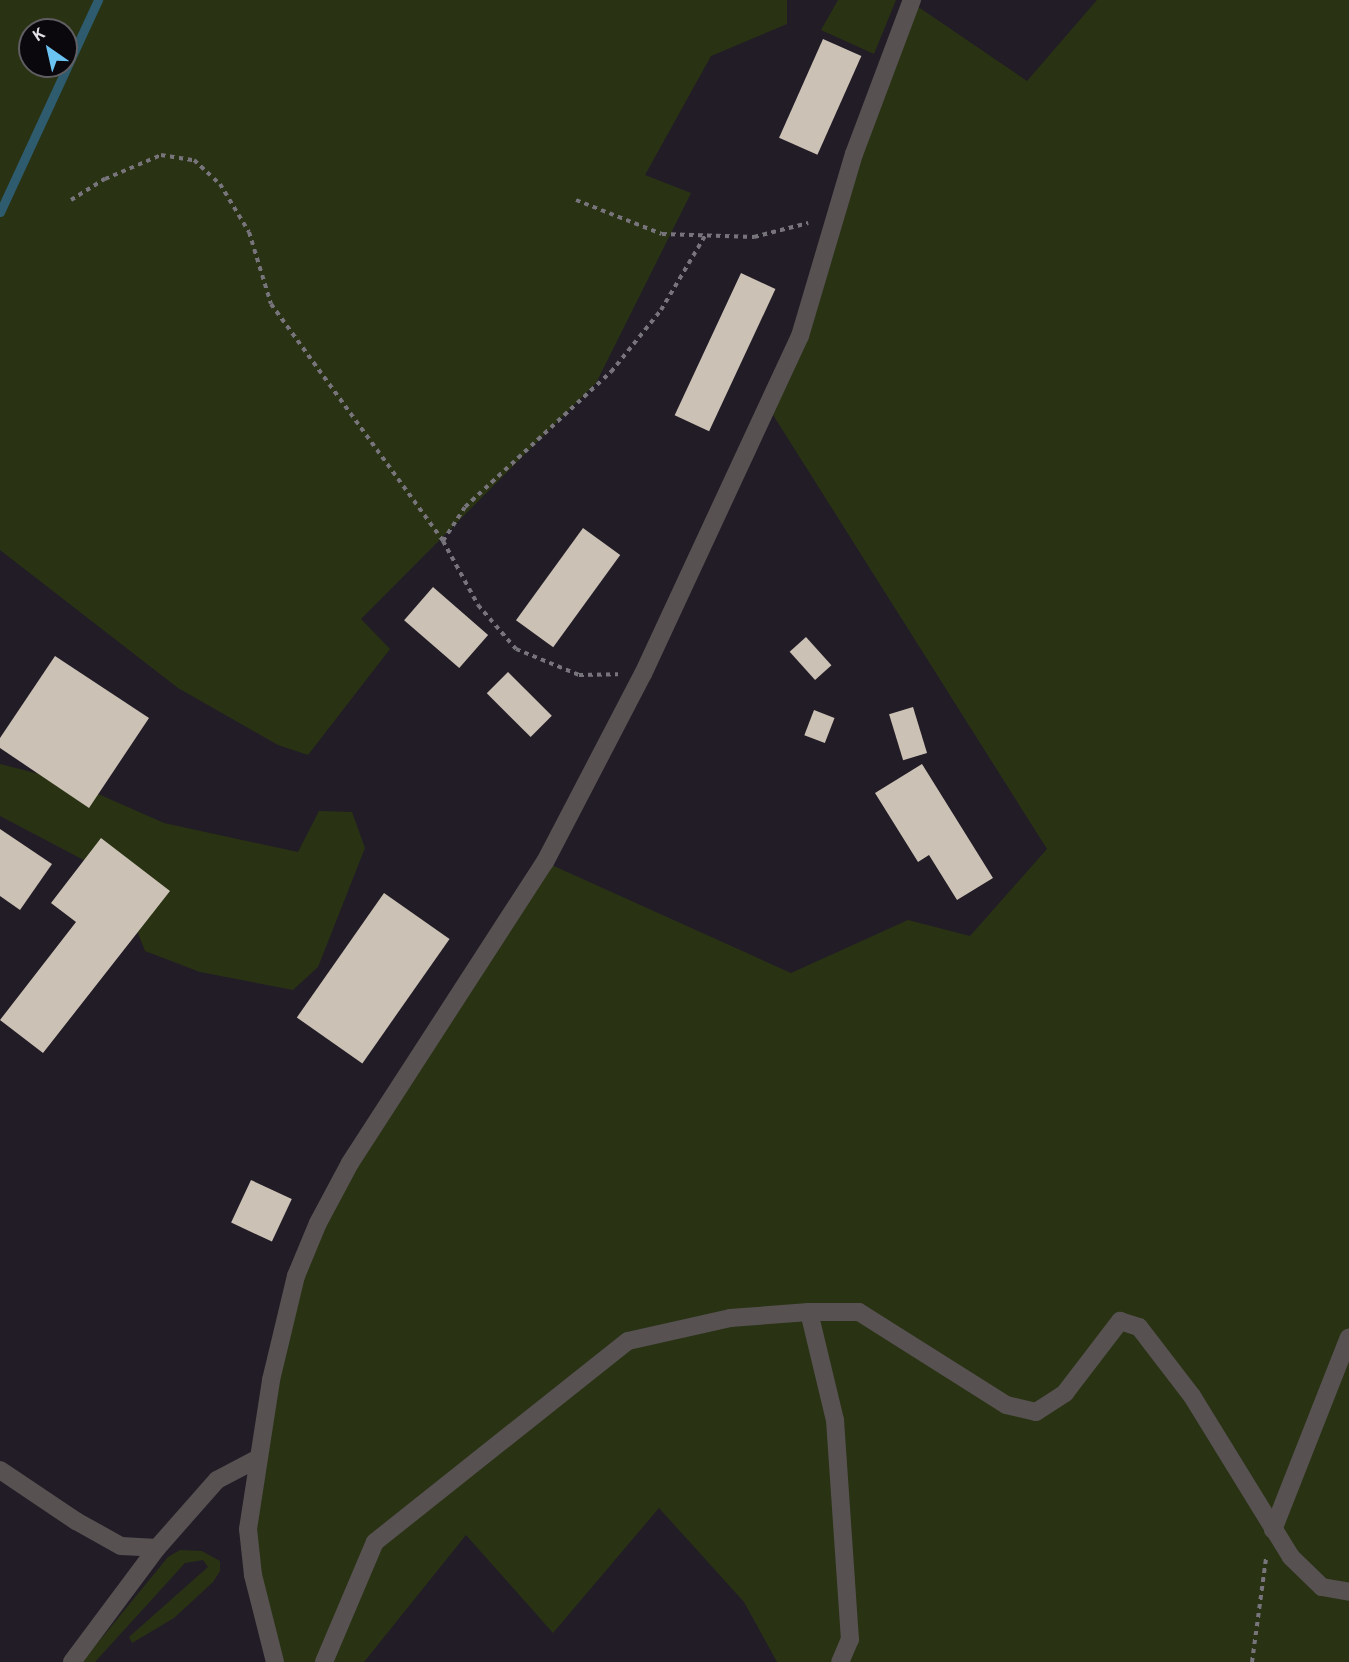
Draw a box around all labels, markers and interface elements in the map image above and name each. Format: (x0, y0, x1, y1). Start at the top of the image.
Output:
north arrow (18, 18, 78, 78)
text: K (29, 23, 49, 46)

